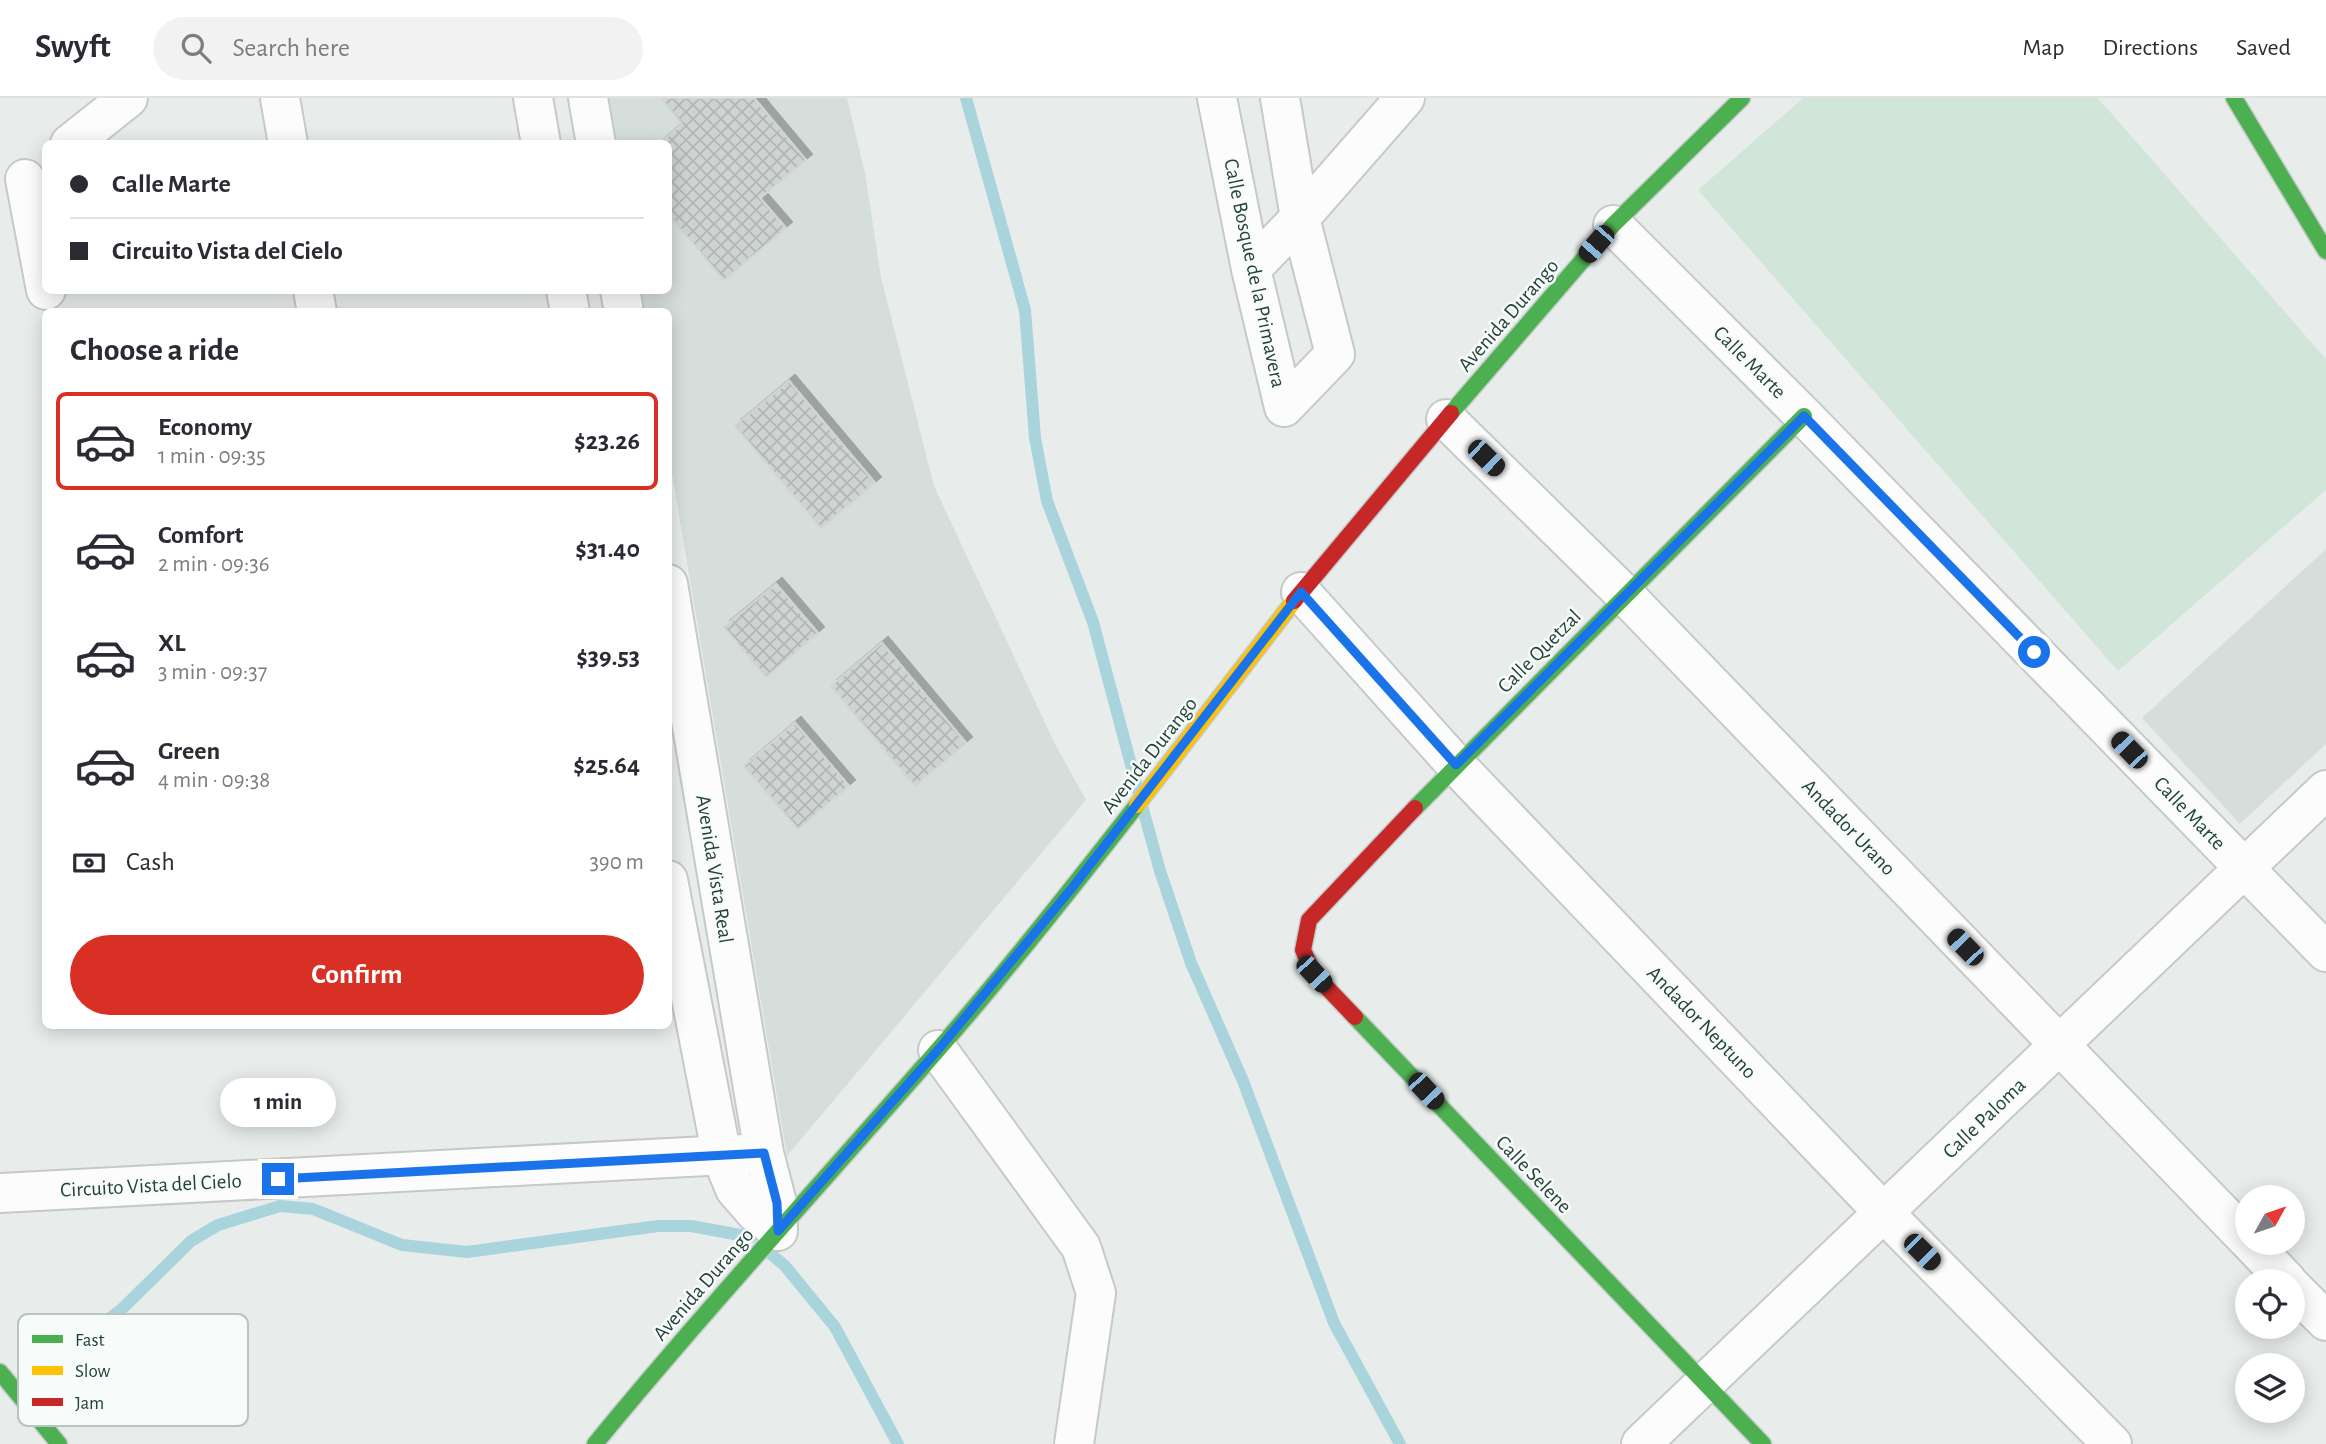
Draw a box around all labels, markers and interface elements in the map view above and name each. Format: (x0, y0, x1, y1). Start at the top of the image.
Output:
search box (153, 17, 643, 80)
icon: search (177, 29, 215, 67)
text: Swyft (35, 31, 111, 64)
text: Search here (233, 35, 350, 61)
text: Map (2022, 36, 2064, 60)
text: Directions (2102, 36, 2198, 60)
text: Saved (2236, 36, 2291, 60)
street label: Calle Bosque de la Primavera (1220, 157, 1289, 390)
text: Calle Marte (112, 171, 231, 197)
car (1575, 221, 1618, 267)
text: Circuito Vista del Cielo (112, 238, 343, 264)
street label: Avenida Durango (1454, 255, 1563, 376)
street label: Calle Marte (1709, 322, 1790, 403)
text: Choose a ride (70, 334, 239, 366)
icon: car (74, 410, 137, 473)
text: Economy (158, 414, 252, 440)
text: $23.26 (574, 428, 640, 454)
car (1464, 436, 1509, 480)
text: 1 min · 09:35 (158, 445, 266, 468)
icon: car (74, 518, 137, 581)
text: Comfort (158, 522, 243, 548)
text: $31.40 (575, 536, 640, 562)
text: 2 min · 09:36 (158, 553, 269, 576)
street label: Calle Quetzal (1494, 606, 1585, 697)
icon: car (74, 626, 137, 689)
text: XL (158, 630, 185, 656)
route start (2018, 636, 2050, 668)
text: $39.53 (576, 644, 640, 670)
text: 3 min · 09:37 (158, 661, 267, 684)
street label: Avenida Durango (1098, 693, 1201, 818)
car (2107, 728, 2152, 772)
icon: car (74, 734, 137, 797)
text: Green (158, 738, 220, 764)
text: $25.64 (573, 752, 640, 778)
text: 4 min · 09:38 (158, 769, 270, 792)
street label: Calle Marte (2150, 773, 2229, 854)
street label: Andador Urano (1798, 775, 1899, 879)
street label: Avenida Vista Real (692, 793, 737, 945)
icon: cash (70, 844, 108, 882)
text: Cash (126, 849, 175, 875)
text: 390 m (589, 851, 644, 874)
car (1943, 925, 1988, 969)
button: Confirm (70, 935, 644, 1015)
car (1292, 951, 1337, 997)
street label: Andador Neptuno (1643, 962, 1760, 1083)
car (1404, 1068, 1449, 1114)
street label: Calle Paloma (1939, 1074, 2030, 1163)
callout: 1 min (220, 1077, 336, 1126)
text: 1 min (254, 1091, 302, 1114)
street label: Calle Selene (1492, 1132, 1575, 1217)
route end (262, 1163, 294, 1195)
street label: Circuito Vista del Cielo (60, 1170, 242, 1201)
north arrow (2235, 1185, 2305, 1255)
map controls (2235, 1185, 2305, 1423)
street label: Avenida Durango (649, 1224, 758, 1345)
car (1900, 1230, 1945, 1274)
button: locate (2235, 1269, 2305, 1339)
legend (18, 1314, 248, 1426)
text: Fast (75, 1331, 105, 1350)
button: layers (2235, 1353, 2305, 1423)
text: Slow (75, 1362, 111, 1381)
text: Jam (75, 1394, 104, 1413)

